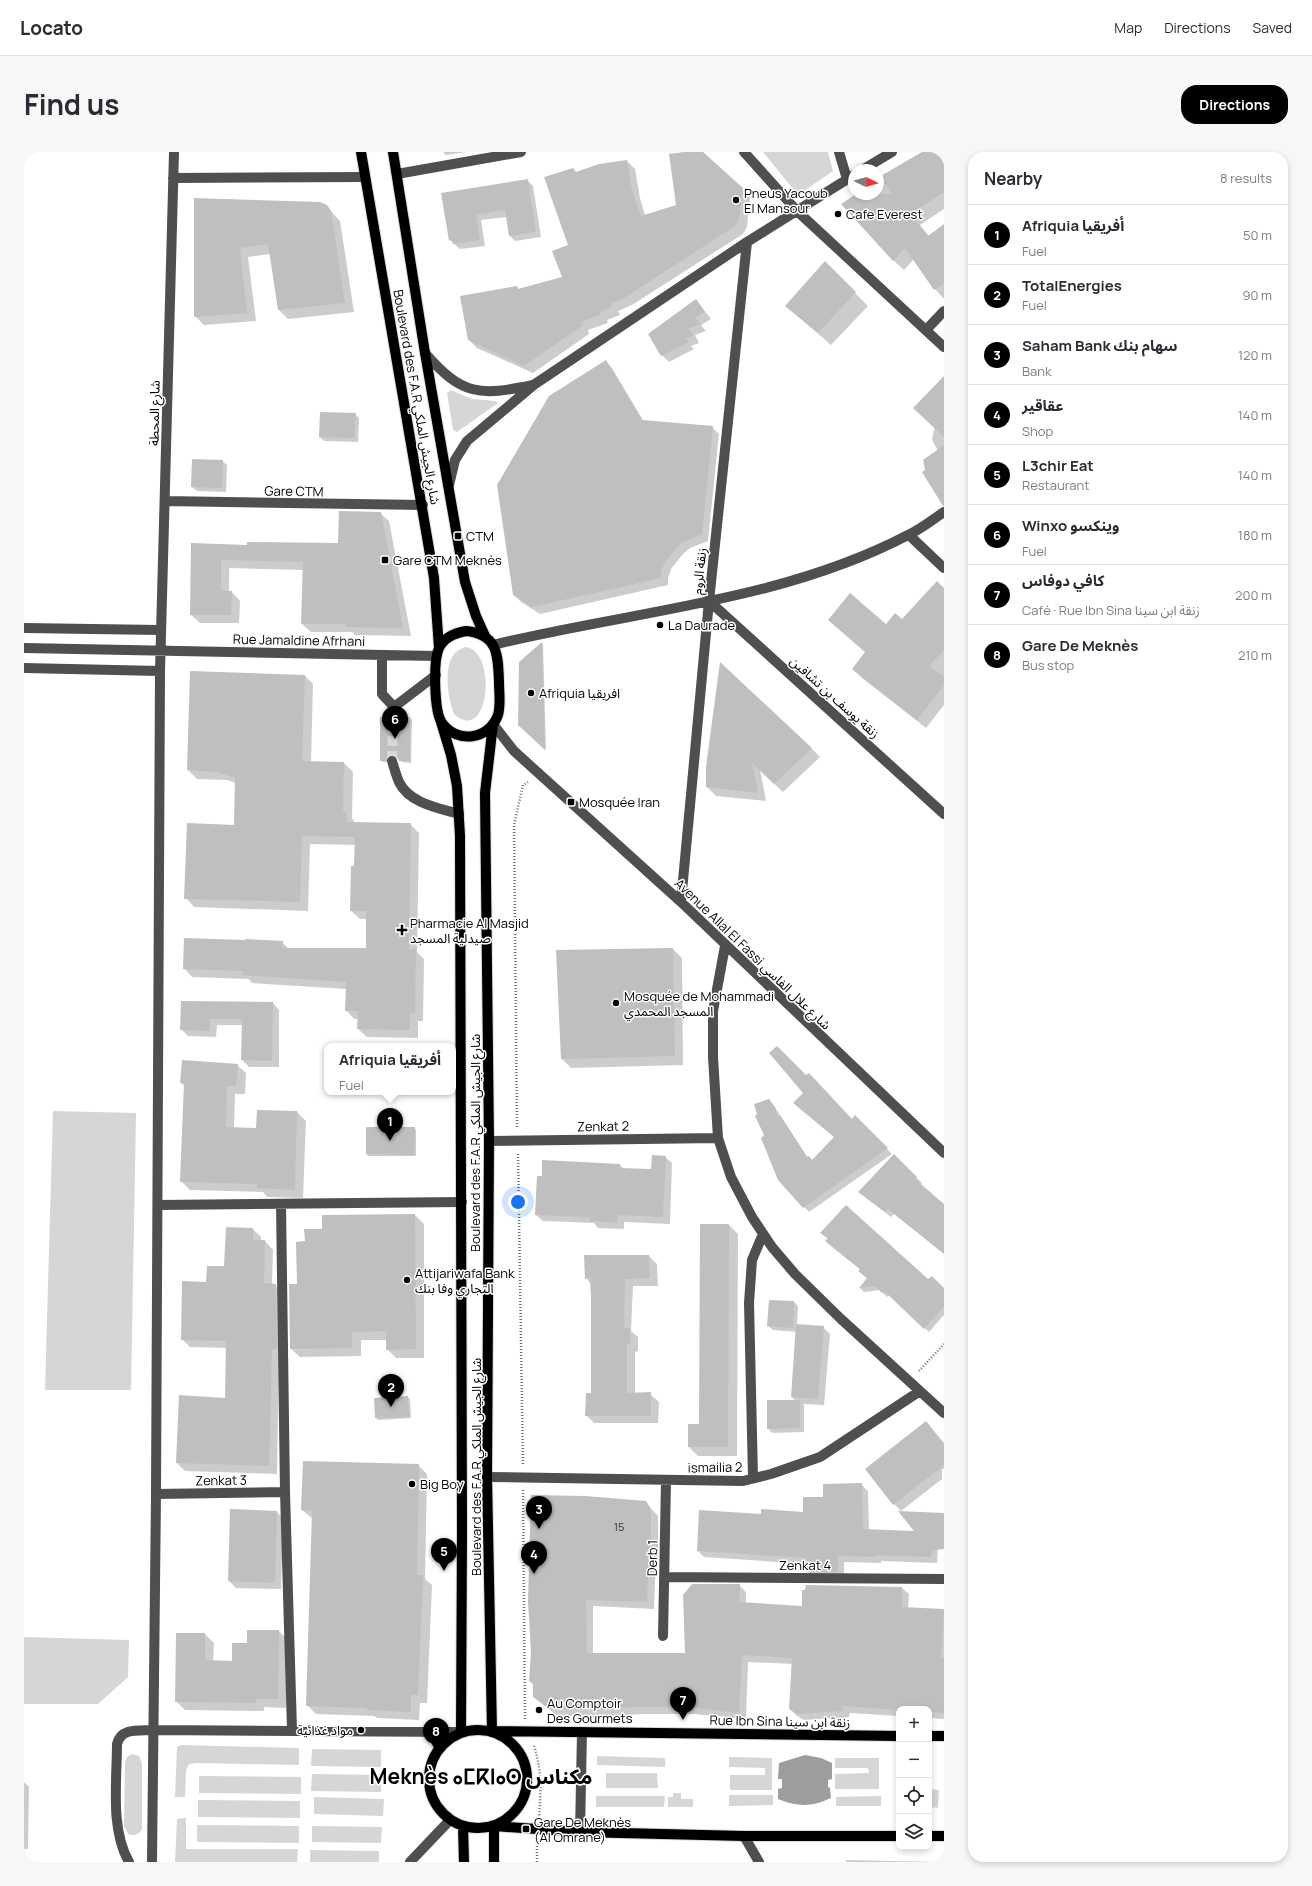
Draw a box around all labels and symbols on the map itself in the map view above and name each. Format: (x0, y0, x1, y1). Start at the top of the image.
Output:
north arrow (848, 164, 884, 200)
place label: Pneus Yacoub El Mansour (744, 184, 828, 217)
marker: Pneus Yacoub El Mansour (731, 195, 741, 205)
place label: Cafe Everest (846, 205, 923, 223)
marker: Cafe Everest (833, 209, 843, 219)
street label: Boulevard des F.A.R شارع الجيش الملكي (387, 288, 445, 506)
street label: شارع المحطة (144, 380, 166, 446)
street label: Gare CTM (264, 481, 324, 501)
place label: CTM (466, 527, 494, 545)
marker: CTM (453, 531, 463, 541)
street label: زنقة الروم (688, 547, 711, 595)
place label: Gare CTM Meknès (393, 551, 502, 569)
marker: Gare CTM Meknès (380, 555, 390, 565)
place label: La Daurade (668, 616, 735, 634)
marker: La Daurade (655, 620, 665, 630)
street label: Rue Jamaldine Afrhani (233, 630, 365, 650)
street label: زنقة يوسف بن تشافين (786, 652, 884, 742)
place label: Afriquia افريقيا (539, 684, 620, 702)
marker: Afriquia افريقيا (526, 688, 536, 698)
pin: 6 (382, 706, 408, 739)
place label: Mosquée Iran (579, 793, 660, 811)
marker: Mosquée Iran (566, 797, 576, 807)
street label: Avenue Allal El Fassi شارع علال الفاسي (670, 874, 835, 1035)
place label: Pharmacie Al Masjid صيدلية المسجد (410, 914, 529, 947)
marker: Pharmacie Al Masjid صيدلية المسجد (397, 925, 407, 935)
place label: Mosquée de Mohammadi المسجد المحمدي (624, 987, 774, 1022)
marker: Mosquée de Mohammadi المسجد المحمدي (611, 998, 621, 1008)
street label: Boulevard des F.A.R شارع الجيش الملكي (466, 1034, 486, 1252)
pin: 1 (377, 1108, 403, 1141)
street label: Zenkat 2 (577, 1117, 629, 1135)
your location (508, 1192, 528, 1212)
place label: Attijariwafa Bank التجاري وفا بنك (415, 1264, 515, 1299)
marker: Attijariwafa Bank التجاري وفا بنك (402, 1275, 412, 1285)
street label: Boulevard des F.A.R شارع الجيش الملكي (467, 1358, 487, 1576)
pin: 2 (378, 1374, 404, 1407)
street label: ismailia 2 (688, 1458, 742, 1476)
street label: Zenkat 3 (195, 1471, 247, 1489)
place label: Big Boy (420, 1475, 464, 1493)
marker: Big Boy (407, 1479, 417, 1489)
pin: 3 (526, 1496, 552, 1529)
house number: 15 (614, 1519, 624, 1534)
pin: 5 (431, 1538, 457, 1571)
street label: Derb 1 (643, 1540, 661, 1576)
pin: 4 (521, 1541, 547, 1574)
street label: Zenkat 4 (779, 1556, 831, 1574)
pin: 7 (670, 1687, 696, 1720)
place label: Au Comptoir Des Gourmets (547, 1694, 633, 1727)
marker: Au Comptoir Des Gourmets (534, 1705, 544, 1715)
street label: Rue Ibn Sina زنقة ابن سينا (709, 1711, 851, 1731)
pin: 8 (423, 1718, 449, 1751)
place label: مواد غذائية (297, 1721, 353, 1739)
marker: مواد غذائية (356, 1725, 366, 1735)
district label: Meknès ⴰⵎⴽⵏⴰⵙ مكناس (370, 1762, 592, 1790)
place label: Gare De Meknès (Al Omrane) (534, 1813, 631, 1846)
marker: Gare De Meknès (Al Omrane) (521, 1824, 531, 1834)

